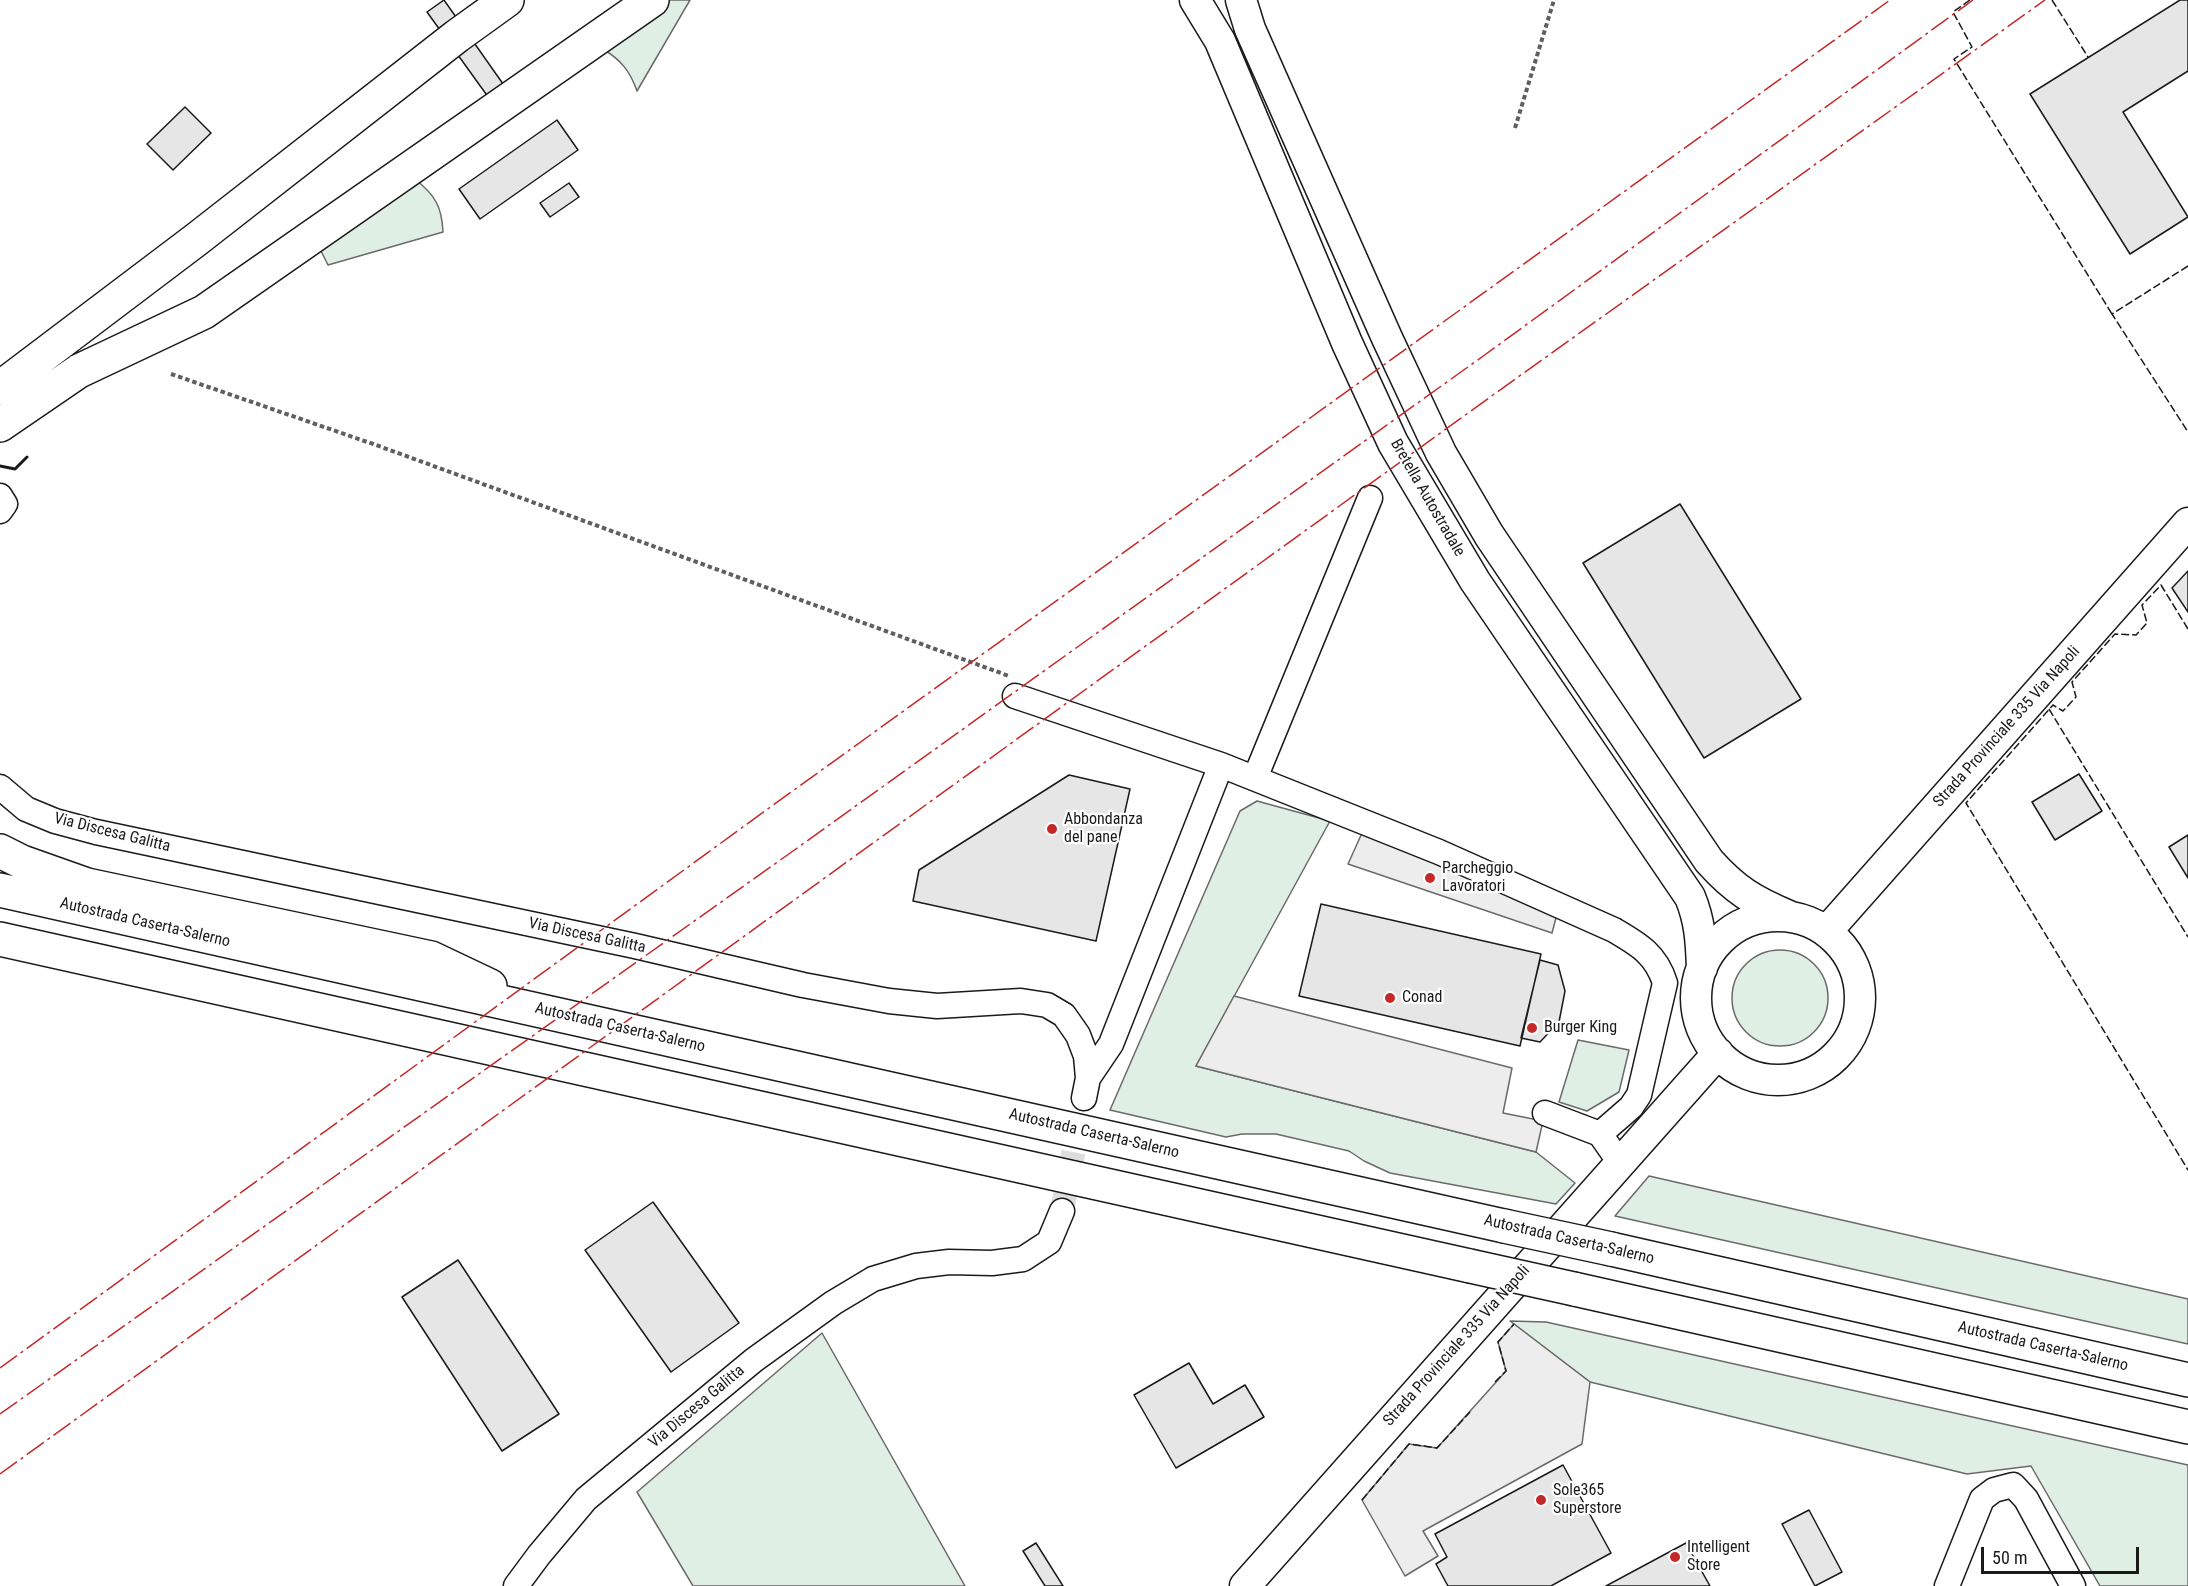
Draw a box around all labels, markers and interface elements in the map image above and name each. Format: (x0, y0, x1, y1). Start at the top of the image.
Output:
street label: Bretella Autostradale (1386, 436, 1468, 560)
street label: Strada Provinciale 335 Via Napoli (1930, 643, 2084, 811)
street label: Via Discesa Galitta (52, 809, 172, 857)
place label: Abbondanza del pane (1064, 810, 1143, 848)
marker: Abbondanza del pane (1045, 822, 1059, 836)
place label: Parcheggio Lavoratori (1442, 859, 1513, 897)
marker: Parcheggio Lavoratori (1423, 871, 1437, 885)
street label: Autostrada Caserta-Salerno (58, 894, 232, 952)
street label: Via Discesa Galitta (527, 914, 647, 958)
place label: Conad (1402, 988, 1442, 1008)
marker: Conad (1383, 991, 1397, 1005)
street label: Autostrada Caserta-Salerno (533, 999, 707, 1057)
place label: Burger King (1544, 1018, 1617, 1038)
marker: Burger King (1525, 1021, 1539, 1035)
street label: Autostrada Caserta-Salerno (1007, 1105, 1181, 1163)
street label: Autostrada Caserta-Salerno (1482, 1211, 1656, 1269)
street label: Strada Provinciale 335 Via Napoli (1380, 1262, 1534, 1430)
street label: Autostrada Caserta-Salerno (1956, 1318, 2130, 1376)
street label: Via Discesa Galitta (645, 1361, 749, 1453)
place label: Sole365 Superstore (1553, 1481, 1621, 1519)
marker: Sole365 Superstore (1534, 1493, 1548, 1507)
scale bar (1984, 1535, 2142, 1573)
place label: Intelligent Store (1687, 1538, 1750, 1576)
text: 50 m (1992, 1547, 2027, 1568)
marker: Intelligent Store (1668, 1550, 1682, 1564)

